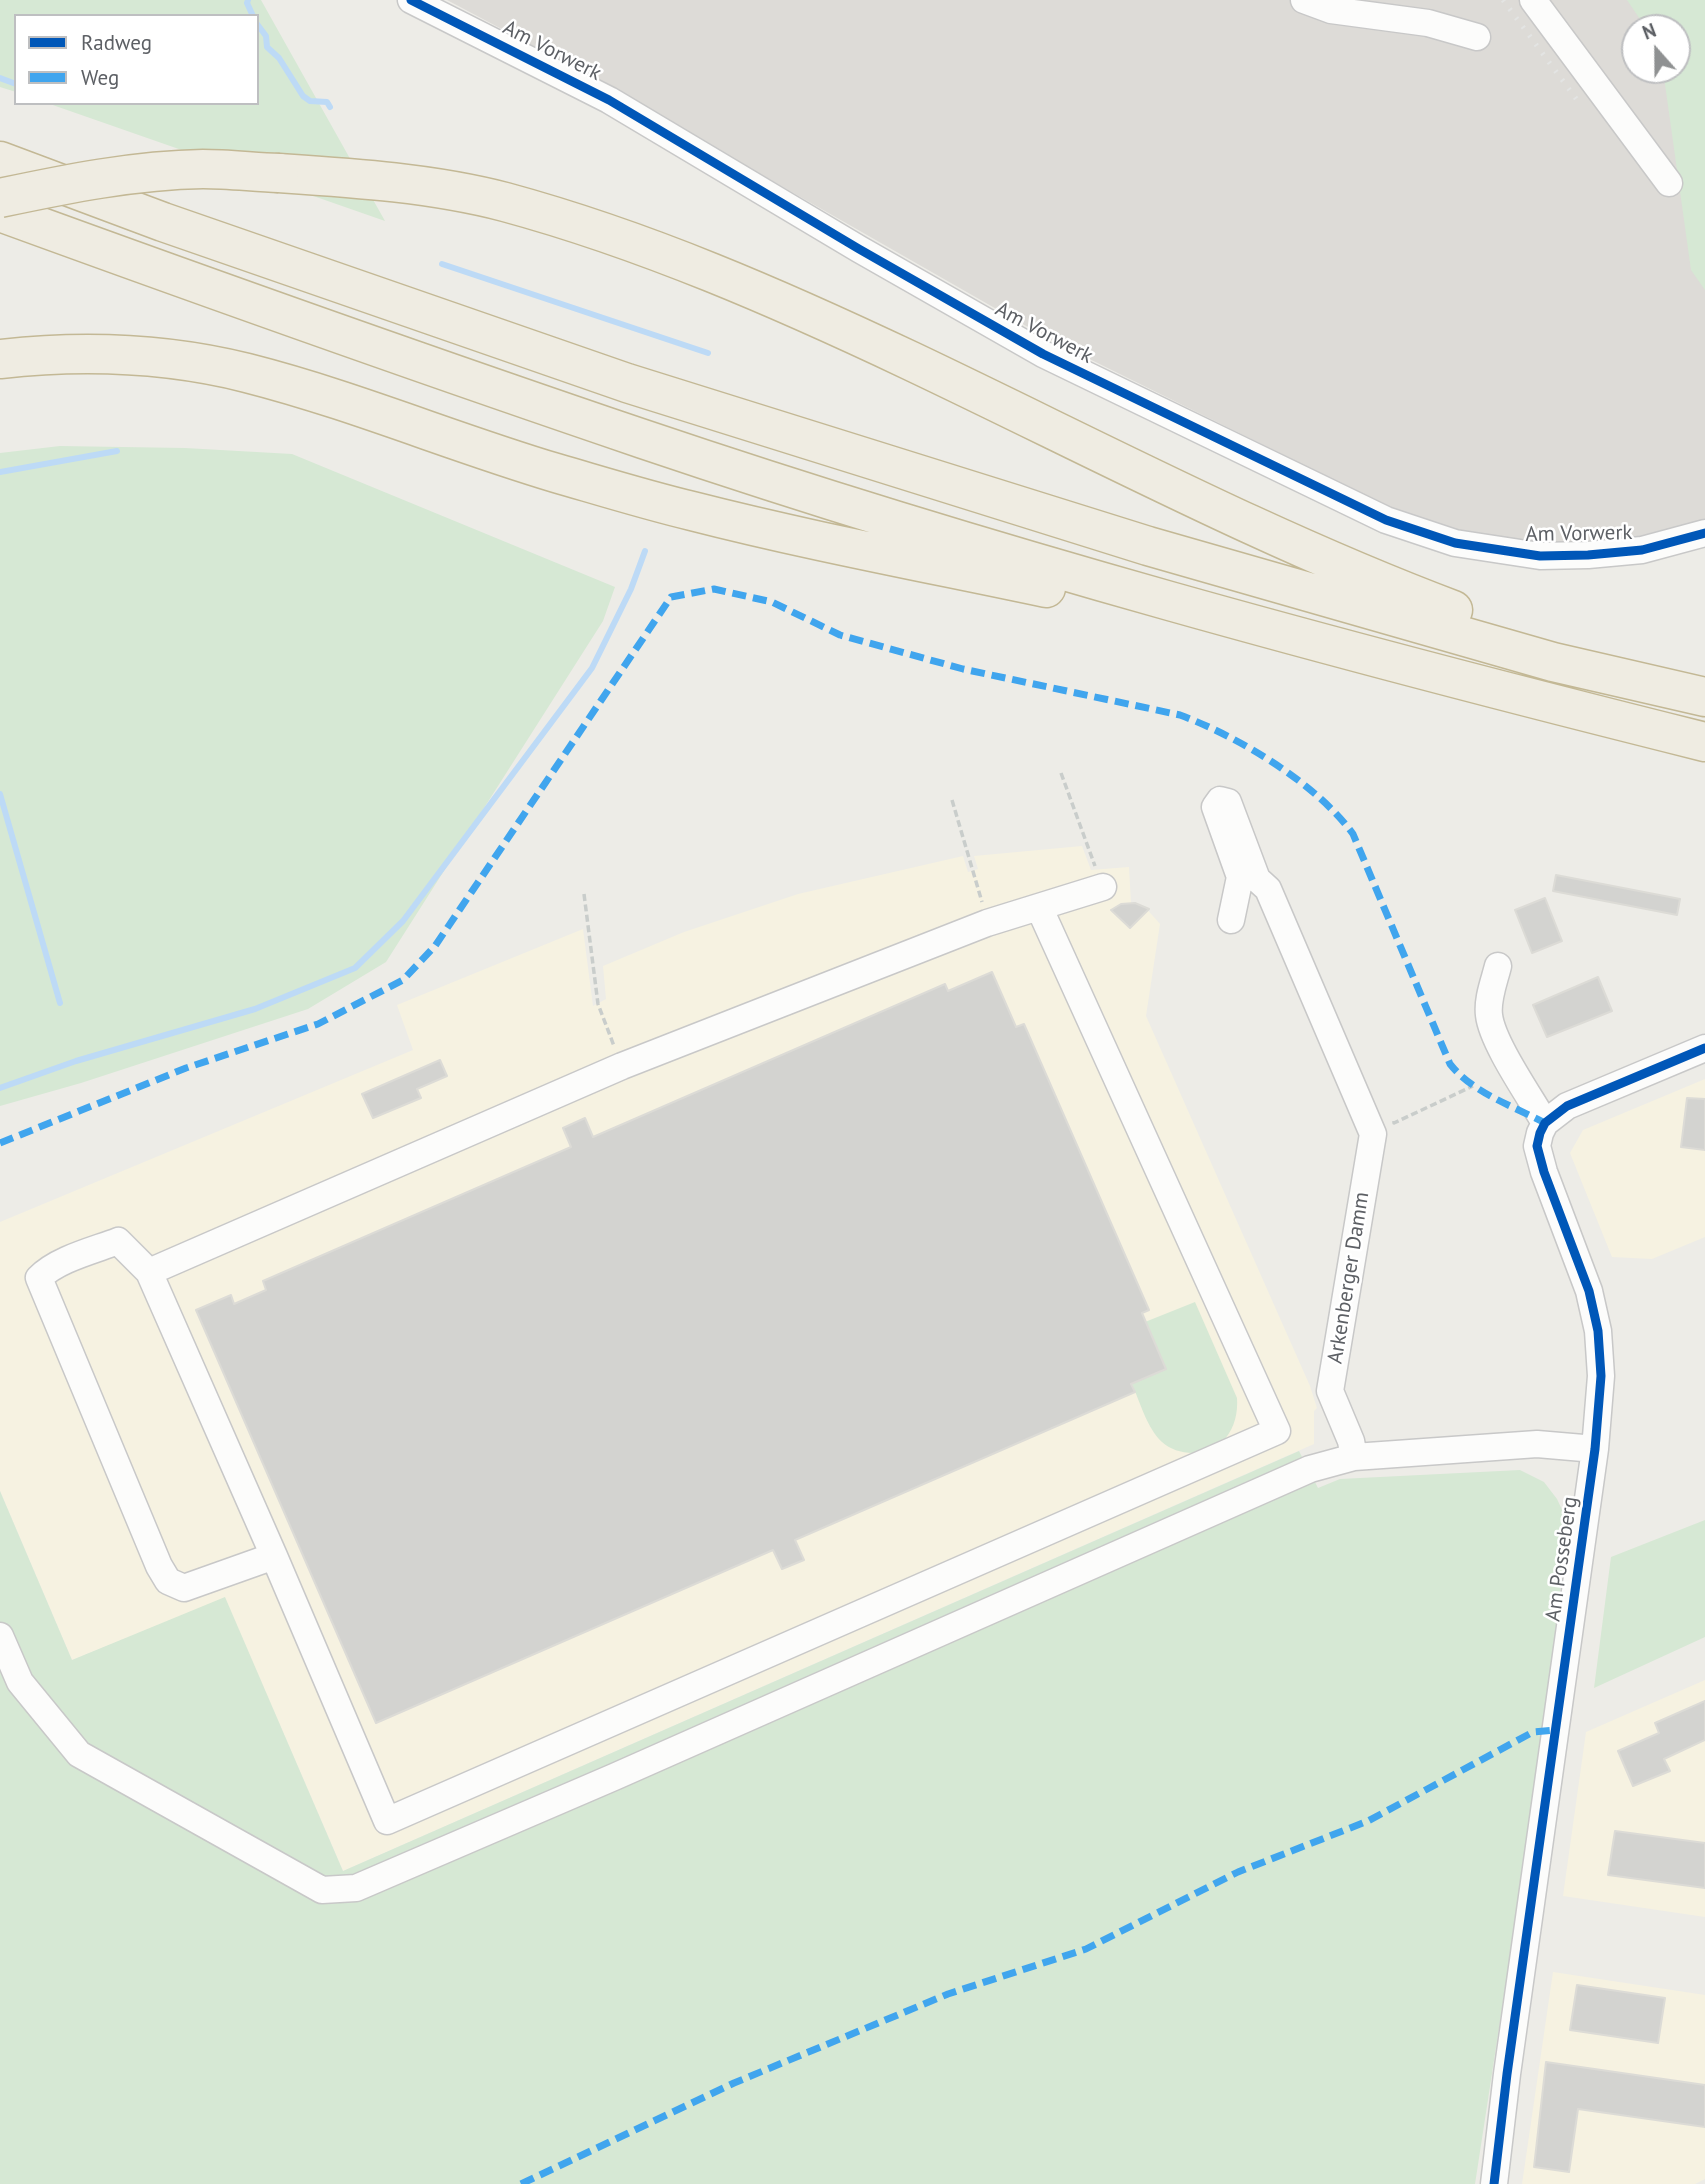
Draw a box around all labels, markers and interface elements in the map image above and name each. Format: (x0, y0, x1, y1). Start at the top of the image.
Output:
legend (14, 14, 259, 105)
north arrow (1621, 14, 1691, 84)
street label: Am Vorwerk (499, 15, 605, 87)
text: N (1639, 18, 1659, 45)
text: Radweg (81, 29, 152, 56)
text: Weg (81, 64, 119, 91)
street label: Am Vorwerk (991, 297, 1097, 369)
street label: Am Vorwerk (1525, 520, 1633, 548)
street label: Arkenberger Damm (1323, 1190, 1375, 1366)
street label: Am Posseberg (1541, 1495, 1583, 1623)

